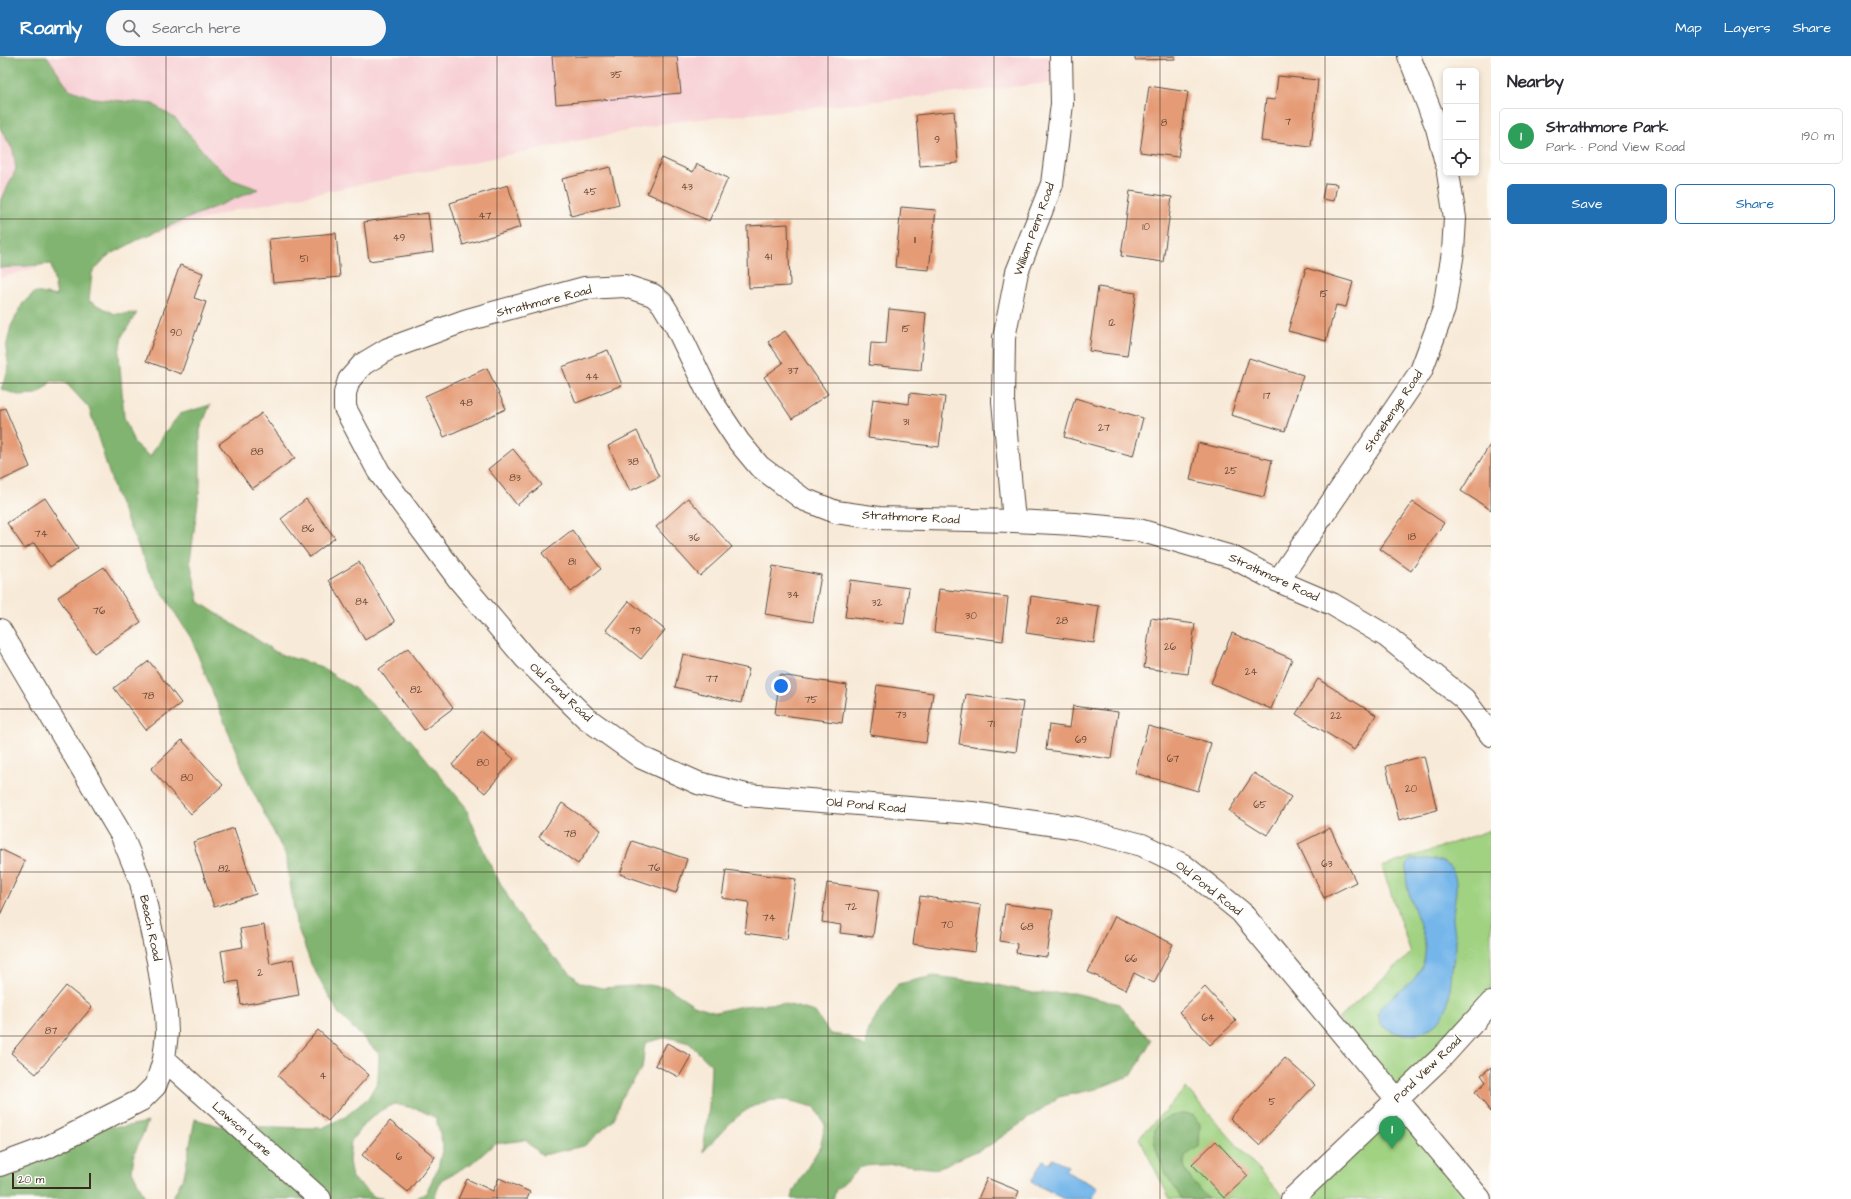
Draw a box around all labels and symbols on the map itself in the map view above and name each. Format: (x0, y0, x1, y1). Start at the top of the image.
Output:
house number: 35 (610, 68, 622, 82)
house number: 7 (1285, 115, 1291, 129)
house number: 8 (1161, 116, 1168, 130)
house number: 9 (934, 133, 940, 147)
house number: 43 (681, 180, 693, 194)
street label: William Penn Road (1010, 180, 1059, 278)
house number: 45 (583, 185, 597, 199)
house number: 47 (479, 209, 491, 223)
house number: 10 (1142, 220, 1150, 234)
house number: 49 (393, 231, 406, 245)
house number: 11 (914, 233, 917, 247)
house number: 41 (764, 250, 773, 264)
house number: 51 (300, 252, 309, 266)
street label: Strathmore Road (495, 281, 594, 322)
house number: 15 (1320, 287, 1328, 301)
house number: 12 (1108, 316, 1116, 330)
house number: 15 (902, 322, 910, 336)
house number: 90 (170, 326, 182, 340)
house number: 37 (787, 364, 799, 378)
street label: Stonehenge Road (1360, 367, 1428, 456)
house number: 44 (585, 370, 599, 384)
house number: 17 (1263, 389, 1271, 403)
house number: 48 (459, 396, 473, 410)
house number: 31 (903, 415, 910, 429)
house number: 27 (1098, 421, 1110, 435)
house number: 88 (251, 445, 264, 459)
house number: 38 (627, 455, 639, 469)
house number: 25 (1225, 464, 1237, 478)
house number: 83 (509, 471, 521, 485)
street label: Strathmore Road (862, 506, 960, 529)
house number: 86 (302, 522, 315, 536)
house number: 74 (35, 527, 48, 541)
house number: 18 (1408, 530, 1416, 544)
house number: 36 (688, 531, 700, 545)
street label: Strathmore Road (1226, 549, 1322, 606)
house number: 81 (568, 555, 577, 569)
house number: 34 (787, 588, 799, 602)
house number: 84 (355, 595, 369, 609)
house number: 32 (872, 596, 883, 610)
house number: 76 (93, 604, 106, 618)
house number: 30 (965, 609, 977, 623)
house number: 28 (1056, 614, 1069, 628)
house number: 79 (629, 624, 641, 638)
house number: 26 (1164, 640, 1177, 654)
street label: Old Pond Road (526, 659, 596, 726)
house number: 24 (1245, 665, 1257, 679)
house number: 77 (706, 672, 718, 686)
your location (771, 676, 791, 696)
house number: 82 (410, 683, 422, 697)
house number: 78 (142, 689, 155, 703)
house number: 75 (804, 693, 818, 707)
house number: 73 (895, 708, 907, 722)
house number: 22 (1330, 709, 1342, 723)
house number: 71 (987, 717, 995, 731)
house number: 69 (1075, 733, 1087, 747)
house number: 67 (1167, 752, 1179, 766)
house number: 80 (477, 756, 489, 770)
house number: 80 (181, 771, 193, 785)
house number: 20 (1405, 782, 1417, 796)
street label: Old Pond Road (825, 794, 906, 817)
house number: 65 (1253, 798, 1267, 812)
house number: 78 (564, 827, 577, 841)
street label: Old Pond Road (1172, 857, 1245, 920)
house number: 63 (1321, 857, 1333, 871)
house number: 76 (648, 861, 661, 875)
house number: 82 (218, 862, 230, 876)
street label: Beach Road (135, 894, 166, 963)
house number: 72 (845, 900, 857, 914)
house number: 74 (763, 911, 776, 925)
house number: 70 (941, 918, 953, 932)
house number: 68 (1021, 920, 1034, 934)
house number: 66 (1125, 952, 1138, 966)
house number: 2 (257, 966, 263, 980)
house number: 64 (1201, 1011, 1215, 1025)
house number: 87 (45, 1024, 57, 1038)
street label: Pond View Road (1389, 1032, 1465, 1106)
house number: 4 (320, 1069, 327, 1083)
house number: 5 (1268, 1095, 1276, 1109)
street label: Lawson Lane (208, 1098, 275, 1161)
pin: 1 (1379, 1116, 1405, 1149)
house number: 6 (396, 1150, 403, 1164)
scale bar (12, 1171, 91, 1190)

